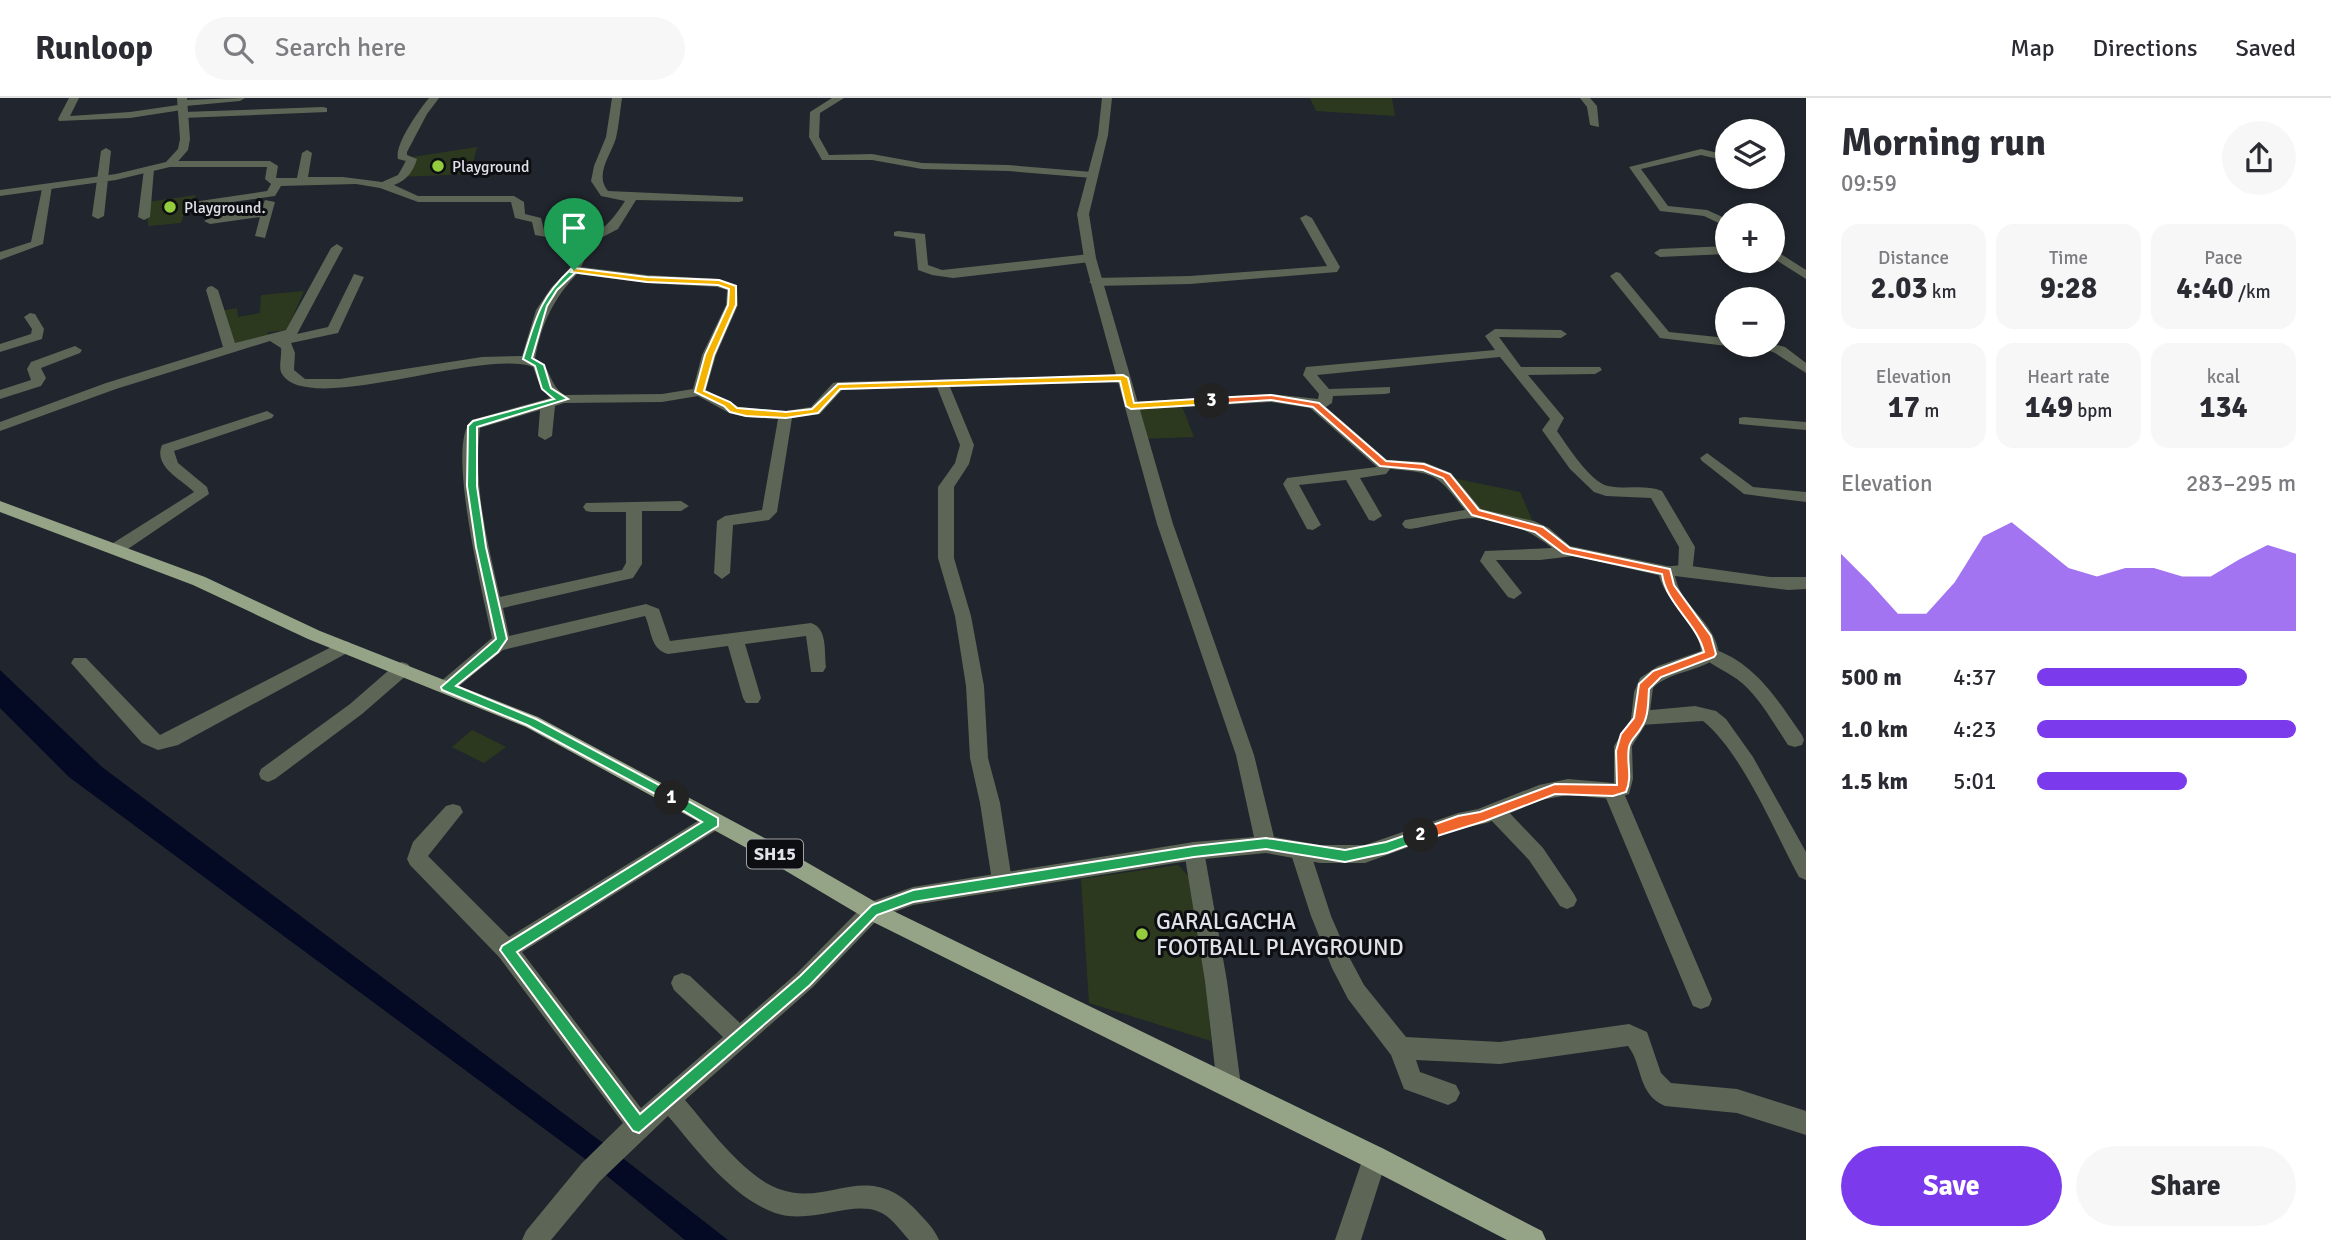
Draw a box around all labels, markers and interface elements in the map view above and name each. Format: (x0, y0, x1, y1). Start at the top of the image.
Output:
search box (195, 17, 685, 80)
text: Runloop (35, 28, 153, 69)
icon: search (219, 29, 257, 67)
text: Search here (275, 32, 406, 64)
text: Map (2010, 33, 2055, 63)
text: Directions (2093, 33, 2198, 63)
text: Saved (2236, 33, 2296, 63)
map controls (1715, 119, 1785, 357)
button: layers (1715, 119, 1785, 189)
text: Morning run (1841, 119, 2046, 166)
button: share (2222, 121, 2296, 195)
place label: Playground (452, 157, 529, 177)
marker: Playground (430, 158, 446, 174)
text: 09:59 (1841, 169, 1897, 198)
place label: Playground. (184, 198, 266, 218)
pin (544, 198, 604, 270)
marker: Playground. (162, 199, 178, 215)
button: + (1715, 203, 1785, 273)
icon: arrive (555, 209, 593, 247)
text: Distance (1878, 246, 1949, 270)
text: Time (2049, 246, 2088, 270)
text: Pace (2204, 246, 2243, 270)
text: 2.03 (1870, 270, 1928, 307)
text: 9:28 (2040, 270, 2097, 307)
text: 4:40 (2176, 270, 2234, 307)
text: km (1928, 280, 1957, 304)
text: /km (2234, 280, 2271, 304)
button: − (1715, 287, 1785, 357)
text: Elevation (1876, 365, 1951, 389)
text: Heart rate (2027, 365, 2110, 389)
text: kcal (2207, 365, 2240, 389)
pin: 3 (1194, 384, 1230, 418)
text: 3 (1206, 388, 1217, 412)
text: 17 (1888, 389, 1920, 426)
text: 149 (2024, 389, 2073, 426)
text: 134 (2199, 389, 2248, 426)
text: m (1920, 399, 1939, 423)
text: bpm (2073, 399, 2113, 423)
text: Elevation (1841, 469, 1933, 498)
text: 283–295 m (2186, 469, 2296, 498)
text: 500 m (1841, 663, 1902, 692)
text: 4:37 (1953, 663, 1996, 692)
text: 1.0 km (1841, 715, 1908, 744)
text: 4:23 (1953, 715, 1996, 744)
text: 1.5 km (1841, 767, 1908, 796)
text: 5:01 (1953, 767, 1996, 796)
pin: 1 (654, 780, 690, 816)
text: 1 (666, 785, 677, 809)
pin: 2 (1404, 818, 1438, 852)
text: 2 (1415, 822, 1426, 846)
road number: SH15 (747, 840, 803, 868)
place label: GARALGACHA FOOTBALL PLAYGROUND (1156, 907, 1404, 962)
marker: GARALGACHA FOOTBALL PLAYGROUND (1134, 926, 1150, 942)
button: Save (1841, 1146, 2062, 1226)
button: Share (2076, 1146, 2296, 1226)

